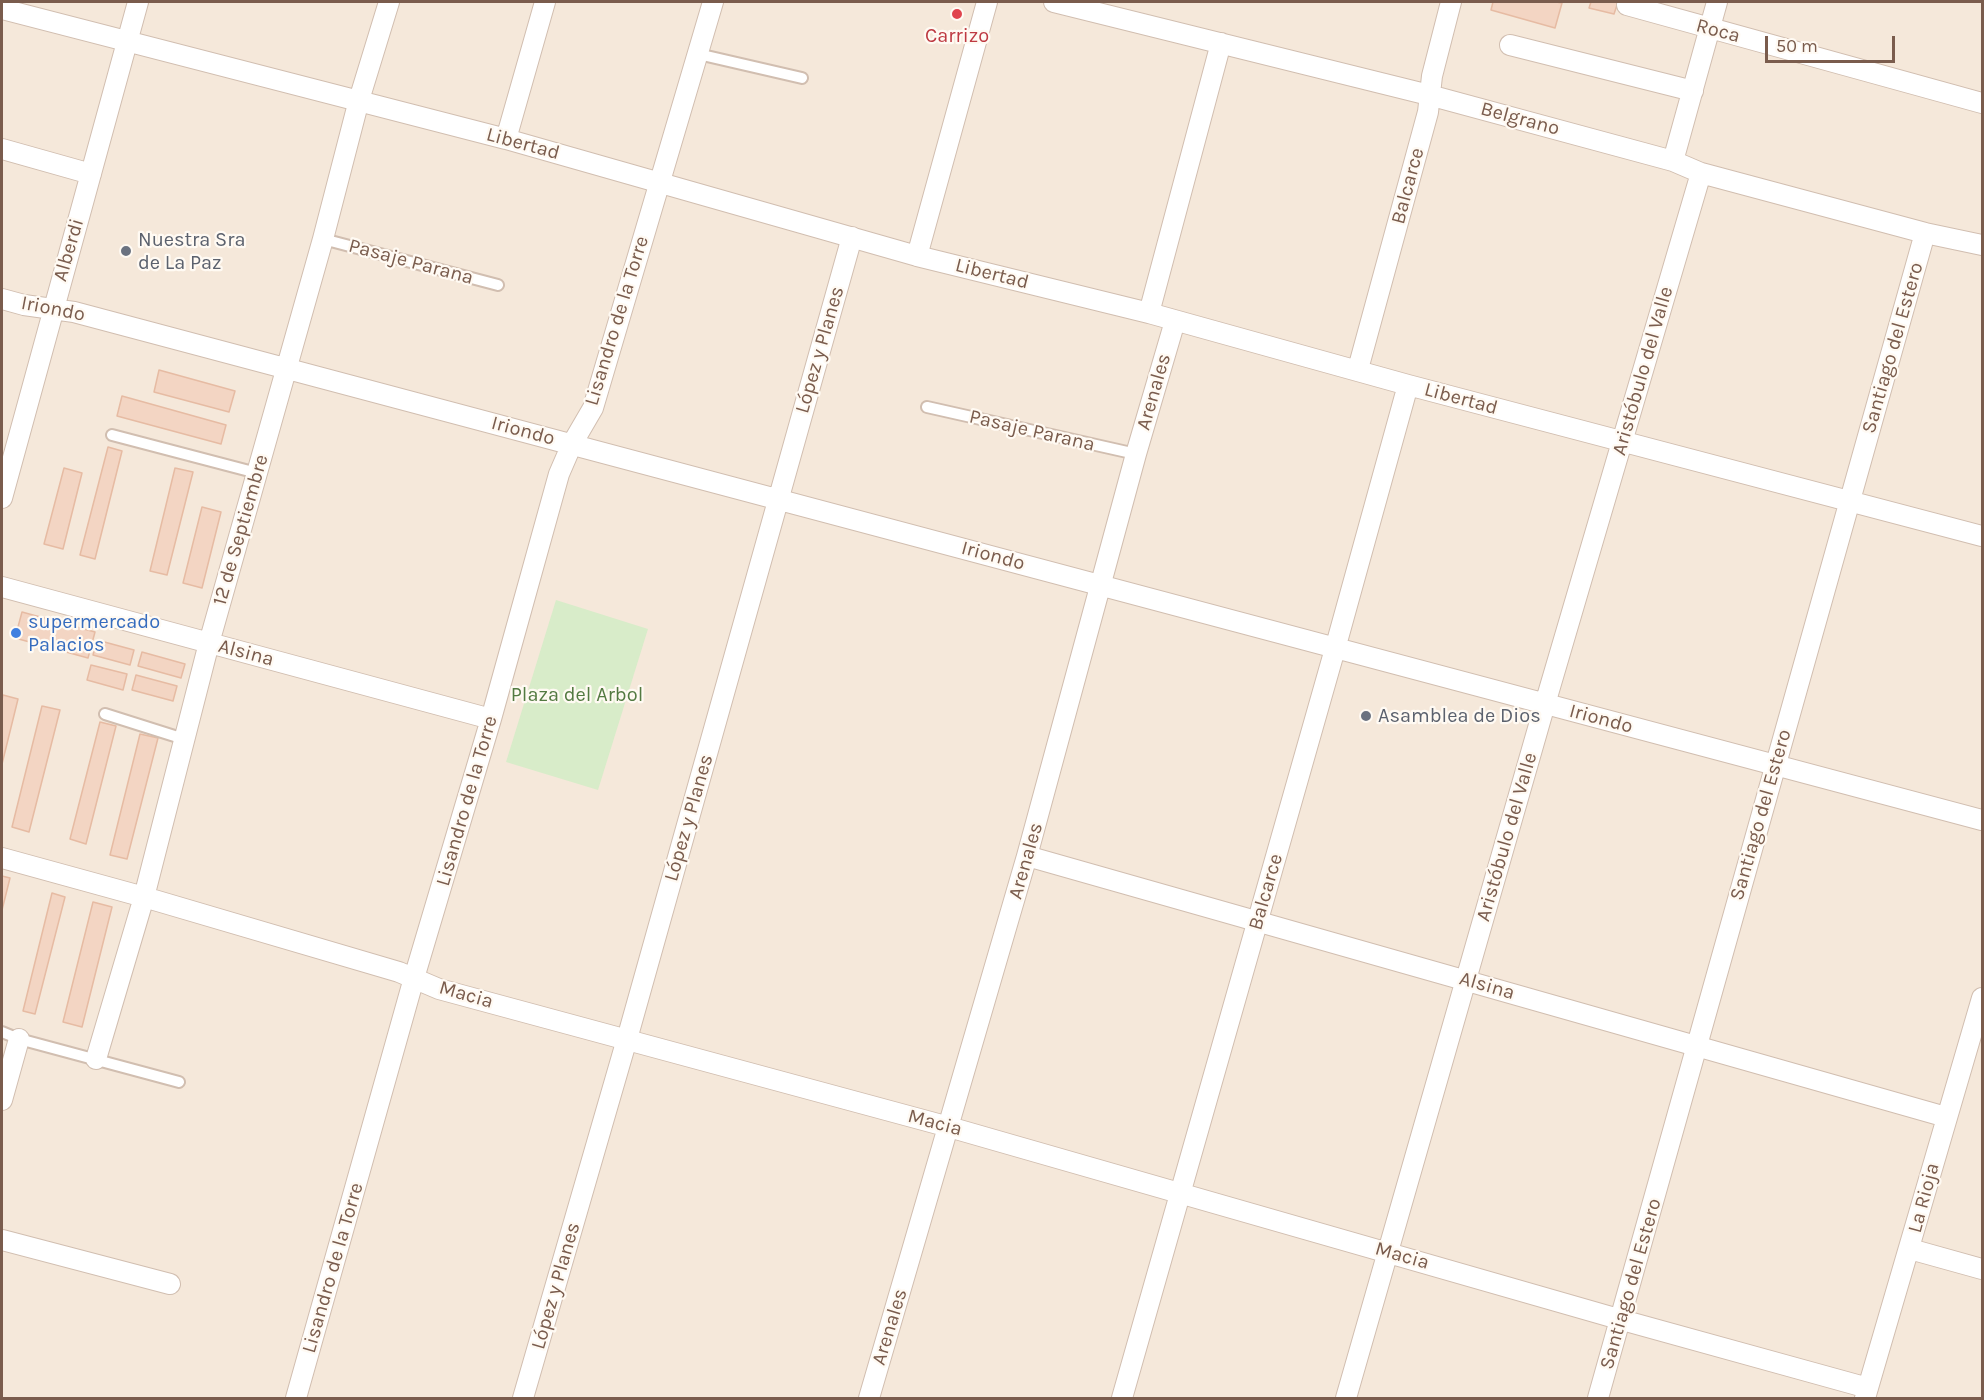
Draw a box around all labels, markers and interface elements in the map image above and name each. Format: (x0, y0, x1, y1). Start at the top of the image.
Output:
marker: Carrizo (950, 7, 964, 21)
street label: Roca (1693, 14, 1743, 48)
place label: Carrizo (925, 24, 989, 48)
scale bar (1768, 24, 1898, 62)
text: 50 m (1776, 35, 1818, 57)
street label: Belgrano (1478, 97, 1562, 141)
street label: Libertad (484, 123, 562, 165)
street label: Balcarce (1386, 145, 1430, 227)
street label: Alberdi (49, 216, 89, 284)
place label: Nuestra Sra de La Paz (138, 228, 245, 275)
street label: Lisandro de la Torre (580, 233, 654, 409)
street label: Pasaje Parana (346, 234, 476, 290)
marker: Nuestra Sra de La Paz (119, 244, 133, 258)
street label: Libertad (953, 253, 1031, 295)
street label: Santiago del Estero (1857, 260, 1929, 436)
street label: López y Planes (790, 284, 850, 416)
street label: Aristóbulo del Valle (1607, 284, 1679, 458)
street label: Iriondo (19, 291, 87, 327)
street label: Arenales (1132, 351, 1176, 433)
street label: Libertad (1422, 378, 1500, 420)
street label: Pasaje Parana (967, 405, 1097, 457)
street label: Iriondo (489, 411, 557, 451)
street label: 12 de Septiembre (208, 452, 274, 608)
street label: Iriondo (959, 536, 1027, 576)
place label: supermercado Palacios (28, 610, 160, 657)
marker: supermercado Palacios (9, 626, 23, 640)
street label: Alsina (216, 634, 276, 672)
park label: Plaza del Arbol (511, 683, 643, 707)
street label: Iriondo (1567, 699, 1635, 739)
place label: Asamblea de Dios (1378, 704, 1541, 728)
marker: Asamblea de Dios (1359, 709, 1373, 723)
street label: Lisandro de la Torre (431, 713, 503, 889)
street label: Santiago del Estero (1725, 727, 1797, 903)
street label: Aristóbulo del Valle (1471, 750, 1543, 924)
street label: López y Planes (659, 752, 719, 884)
street label: Arenales (1004, 820, 1048, 902)
street label: Balcarce (1244, 851, 1288, 933)
street label: Alsina (1456, 967, 1518, 1005)
street label: Macia (436, 976, 496, 1014)
street label: Macia (905, 1104, 965, 1142)
street label: La Rioja (1903, 1160, 1945, 1236)
street label: Lisandro de la Torre (297, 1180, 369, 1356)
street label: Santiago del Estero (1595, 1196, 1667, 1372)
street label: López y Planes (526, 1220, 586, 1352)
street label: Macia (1372, 1237, 1432, 1275)
street label: Arenales (867, 1286, 913, 1368)

